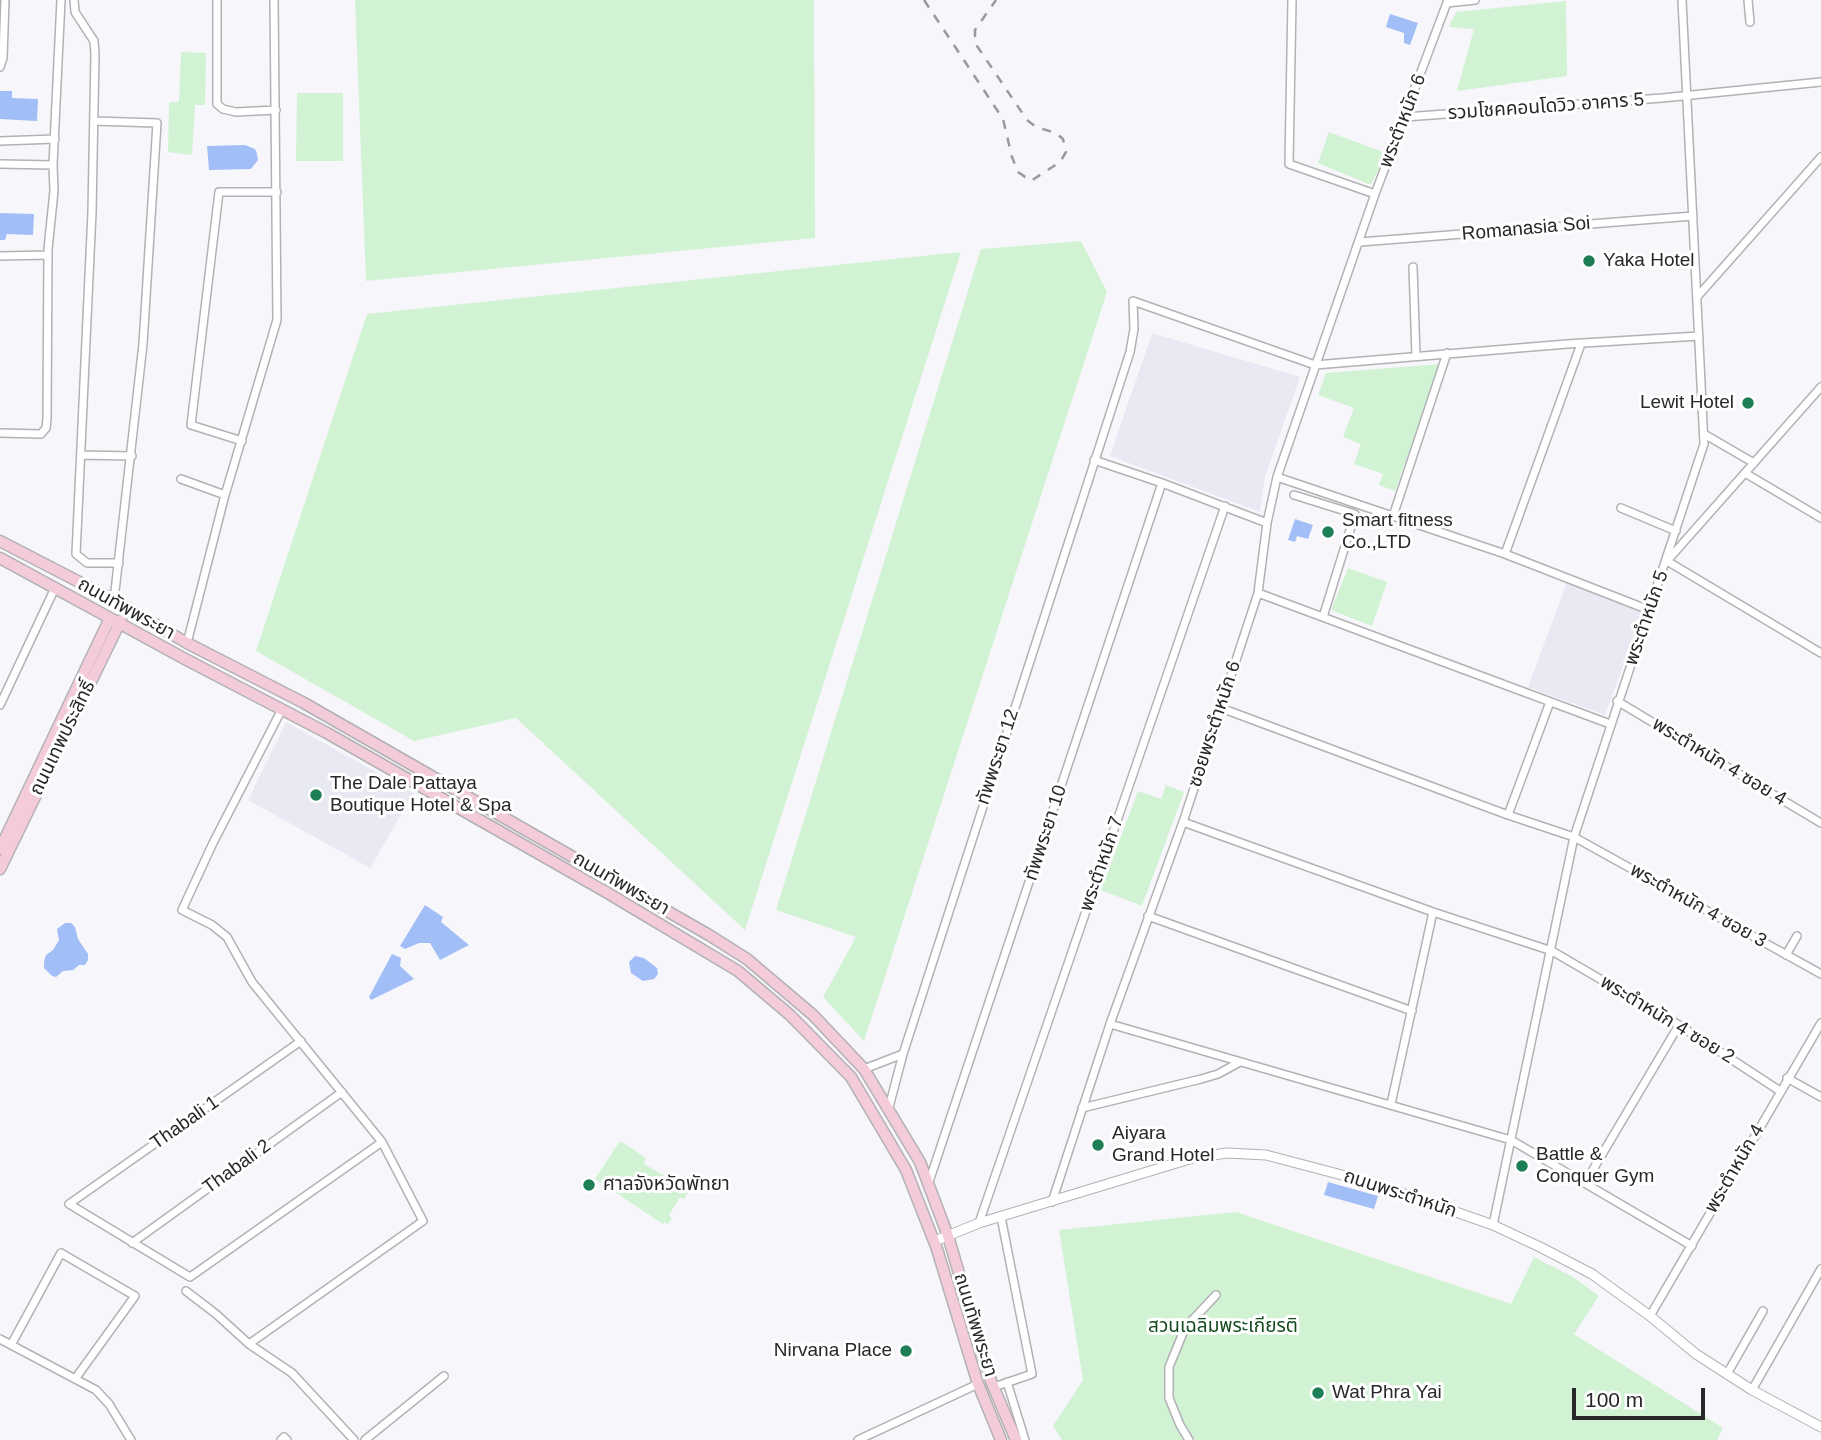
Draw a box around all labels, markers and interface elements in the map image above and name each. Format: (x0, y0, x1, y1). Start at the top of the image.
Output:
street label: พระตำหนัก 6 (1375, 71, 1431, 171)
street label: รวมโชคคอนโดวิว อาคาร 5 (1447, 89, 1645, 125)
street label: Romanasia Soi (1461, 212, 1591, 246)
place label: Yaka Hotel (1603, 250, 1695, 272)
marker: Yaka Hotel (1581, 253, 1597, 269)
place label: Lewit Hotel (1640, 392, 1734, 414)
marker: Lewit Hotel (1740, 395, 1756, 411)
place label: Smart fitness Co.,LTD (1342, 510, 1453, 554)
marker: Smart fitness Co.,LTD (1320, 524, 1336, 540)
street label: พระตำหนัก 5 (1620, 568, 1674, 668)
street label: ถนนทัพพระยา (74, 573, 178, 645)
street label: ซอยพระตำหนัก 6 (1184, 658, 1246, 790)
street label: ถนนเทพประสิทธิ์ (25, 677, 101, 799)
street label: ทัพพระยา 12 (972, 706, 1024, 808)
street label: พระตำหนัก 4 ซอย 4 (1648, 713, 1790, 811)
place label: The Dale Pattaya Boutique Hotel & Spa (330, 773, 512, 817)
street label: ทัพพระยา 10 (1020, 782, 1072, 884)
marker: The Dale Pattaya Boutique Hotel & Spa (308, 787, 324, 803)
street label: พระตำหนัก 7 (1075, 814, 1129, 914)
street label: ถนนทัพพระยา (569, 847, 673, 921)
street label: พระตำหนัก 4 ซอย 3 (1626, 859, 1770, 953)
street label: พระตำหนัก 4 ซอย 2 (1596, 971, 1738, 1069)
street label: Thabali 1 (146, 1091, 224, 1155)
street label: พระตำหนัก 4 (1700, 1121, 1770, 1217)
place label: Aiyara Grand Hotel (1112, 1123, 1214, 1167)
street label: Thabali 2 (199, 1135, 275, 1199)
marker: Aiyara Grand Hotel (1090, 1137, 1106, 1153)
place label: Battle & Conquer Gym (1536, 1144, 1654, 1188)
marker: Battle & Conquer Gym (1514, 1158, 1530, 1174)
street label: ถนนพระตำหนัก (1341, 1165, 1459, 1223)
place label: ศาลจังหวัดพัทยา (603, 1174, 730, 1196)
marker: ศาลจังหวัดพัทยา (581, 1177, 597, 1193)
street label: ถนนทัพพระยา (948, 1270, 1002, 1380)
park label: สวนเฉลิมพระเกียรติ (1148, 1316, 1298, 1338)
place label: Nirvana Place (774, 1340, 892, 1362)
marker: Nirvana Place (898, 1343, 914, 1359)
scale bar (1576, 1374, 1709, 1418)
place label: Wat Phra Yai (1332, 1382, 1442, 1404)
marker: Wat Phra Yai (1310, 1385, 1326, 1401)
text: 100 m (1585, 1388, 1643, 1411)

